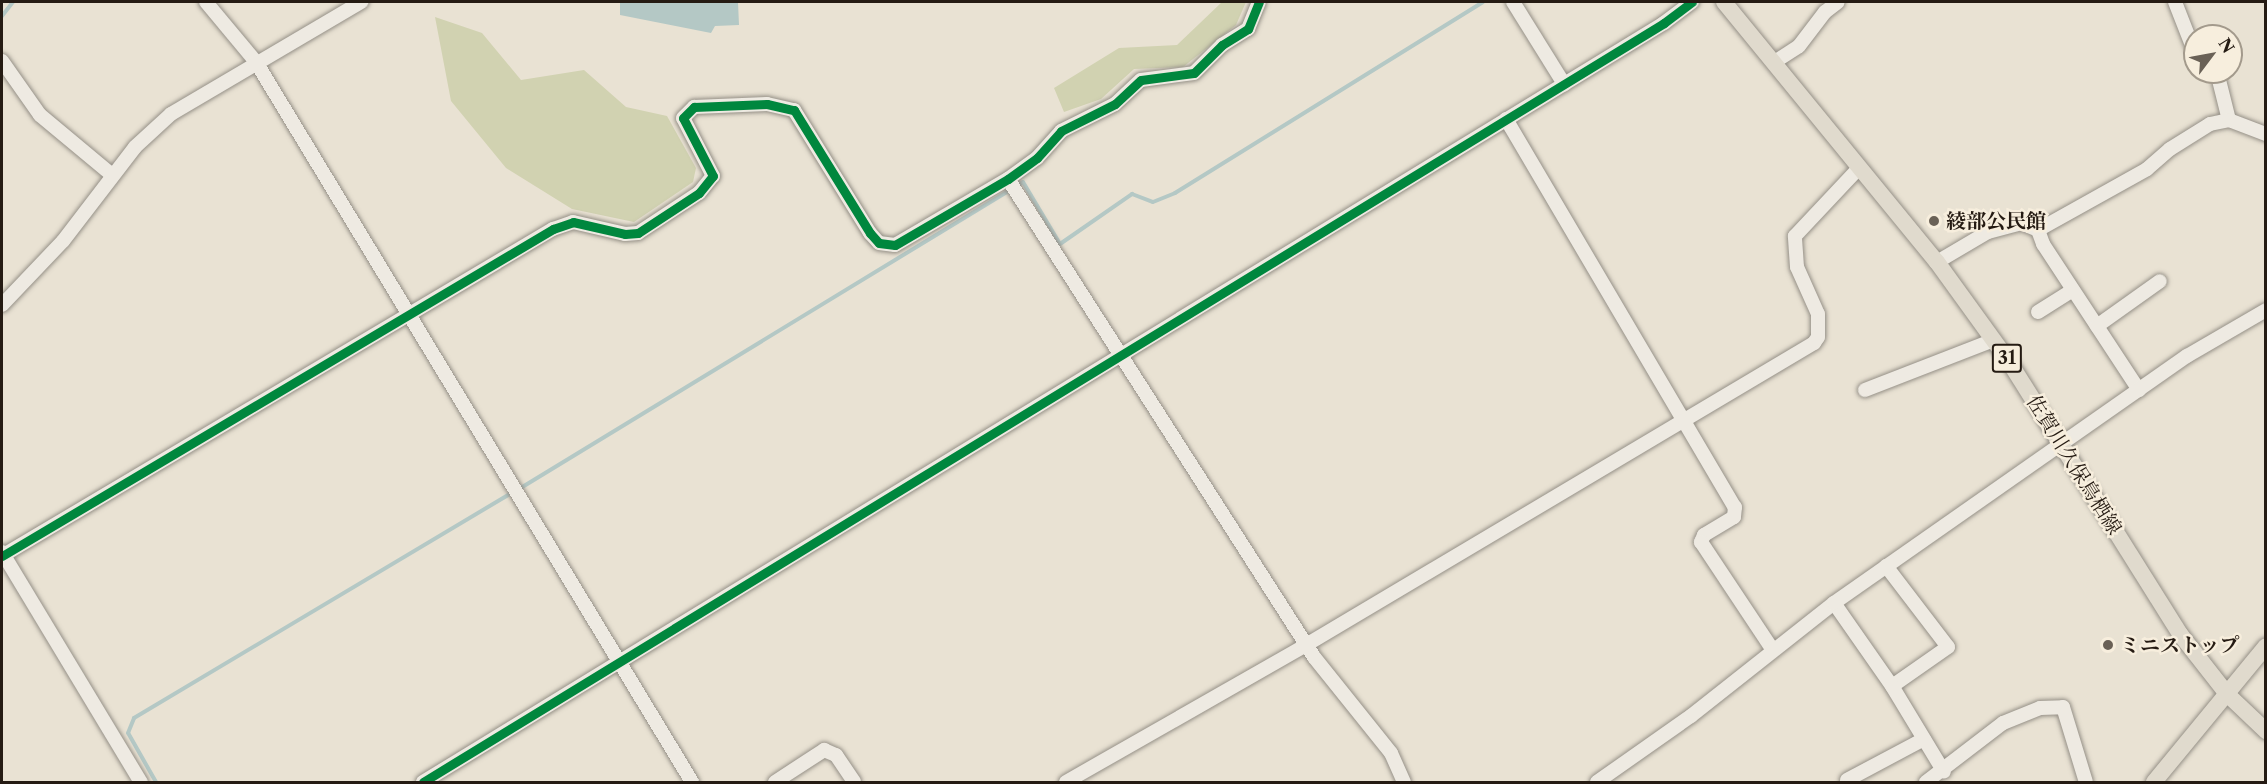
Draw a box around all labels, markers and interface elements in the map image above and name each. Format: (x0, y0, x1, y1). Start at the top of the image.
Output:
north arrow (2183, 24, 2243, 84)
text: N (2214, 34, 2239, 57)
place label: 綾部公民館 (1946, 209, 2046, 233)
marker: 綾部公民館 (1927, 214, 1941, 228)
road number: 31 (1990, 343, 2024, 373)
street label: 佐賀川久保鳥栖線 (2021, 391, 2127, 539)
place label: ミニストップ (2120, 633, 2240, 657)
marker: ミニストップ (2101, 638, 2115, 652)

